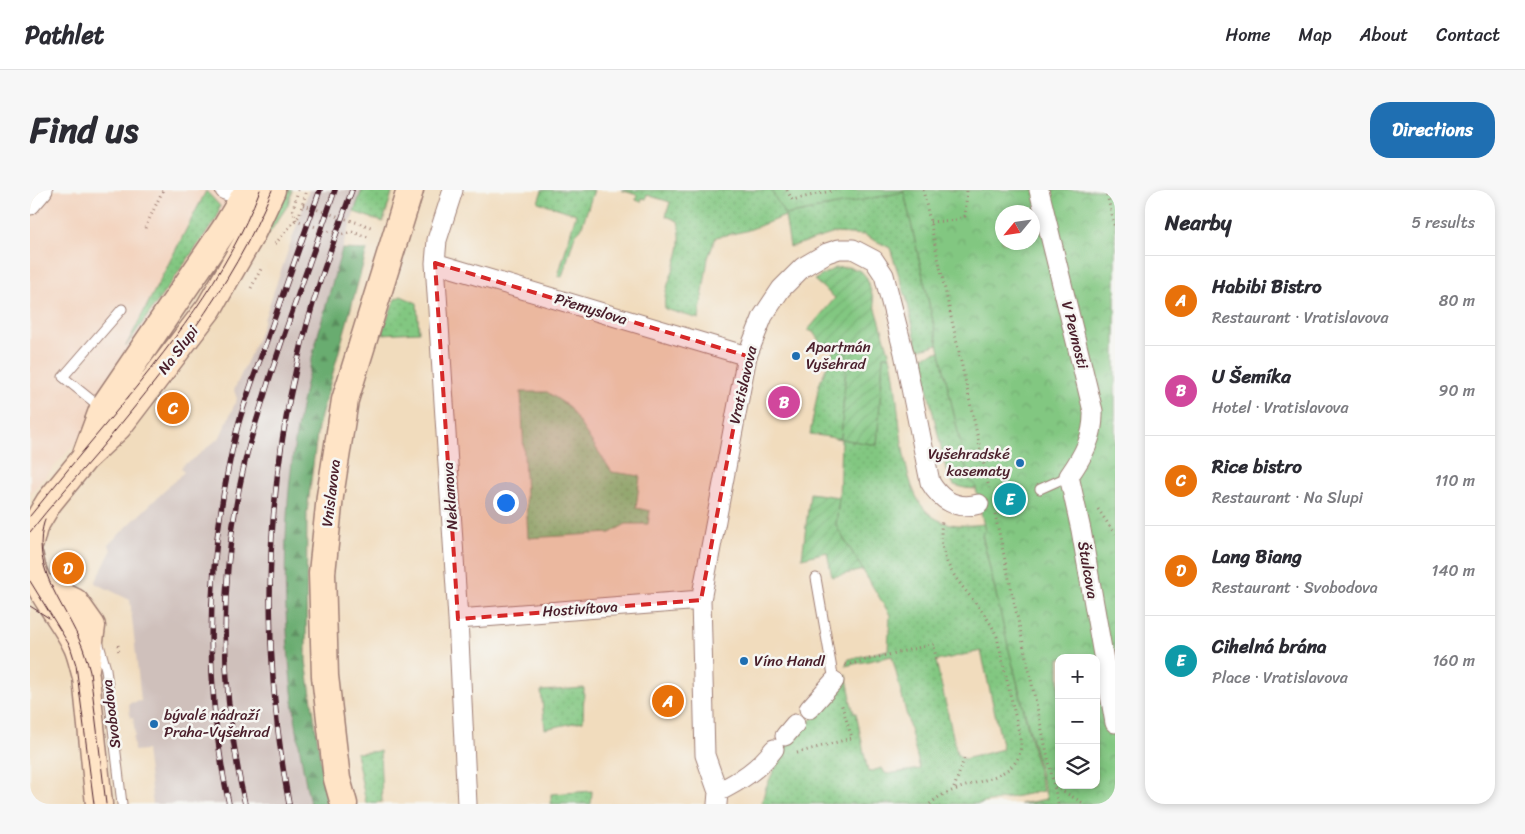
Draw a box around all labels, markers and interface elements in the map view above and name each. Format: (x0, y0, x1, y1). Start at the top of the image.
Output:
text: Pathlet (25, 14, 104, 56)
text: Home (1226, 19, 1271, 51)
text: Map (1299, 19, 1332, 51)
text: About (1360, 19, 1408, 51)
text: Contact (1436, 19, 1500, 51)
text: Find us (30, 99, 138, 161)
button: Directions (1370, 102, 1495, 158)
text: Nearby (1165, 204, 1231, 242)
north arrow (995, 205, 1040, 250)
text: 5 results (1411, 208, 1475, 237)
text: Habibi Bistro (1212, 270, 1322, 303)
street label: Přemyslova (551, 286, 631, 333)
text: A (1176, 286, 1186, 315)
text: 80 m (1439, 286, 1475, 315)
street label: V Pevnosti (1054, 298, 1096, 372)
text: Restaurant · Vratislavova (1212, 303, 1388, 332)
street label: Na Slupi (151, 319, 206, 380)
place label: Apartmán Vyšehrad (805, 334, 871, 377)
street label: Vratislavova (721, 343, 765, 427)
marker: Apartmán Vyšehrad (790, 350, 802, 362)
text: U Šemíka (1212, 360, 1291, 393)
text: B (1176, 376, 1186, 405)
text: 90 m (1439, 376, 1475, 405)
pin: B (768, 383, 800, 421)
pin: C (157, 389, 189, 427)
text: Hotel · Vratislavova (1212, 393, 1349, 422)
place label: Vyšehradské kasematy (928, 441, 1010, 484)
text: Rice bistro (1212, 450, 1302, 483)
street label: Vnislavova (314, 457, 348, 528)
marker: Vyšehradské kasematy (1014, 457, 1026, 469)
street label: Neklanova (435, 461, 465, 531)
text: C (1176, 466, 1186, 495)
text: 110 m (1435, 466, 1475, 495)
pin: E (994, 480, 1026, 518)
text: Restaurant · Na Slupi (1212, 483, 1363, 512)
your location (493, 490, 519, 516)
street label: Štulcova (1070, 539, 1106, 601)
text: Lang Biang (1212, 540, 1302, 573)
pin: D (52, 549, 84, 587)
text: D (1176, 556, 1186, 585)
text: 140 m (1432, 556, 1475, 585)
text: Restaurant · Svobodova (1212, 573, 1378, 602)
street label: Hostivítova (541, 593, 619, 625)
text: Cihelná brána (1212, 630, 1327, 663)
text: E (1177, 646, 1185, 675)
text: 160 m (1432, 646, 1475, 675)
place label: Víno Handl (754, 648, 826, 674)
map controls (1055, 654, 1100, 789)
button: + (1055, 654, 1100, 699)
marker: Víno Handl (738, 655, 750, 667)
text: Place · Vratislavova (1212, 663, 1348, 692)
street label: Svobodova (94, 677, 128, 750)
pin: A (652, 682, 684, 720)
button: − (1055, 699, 1100, 744)
place label: bývalé nádraží Praha-Vyšehrad (164, 702, 270, 745)
marker: bývalé nádraží Praha-Vyšehrad (148, 718, 160, 730)
button: layers (1055, 744, 1100, 789)

